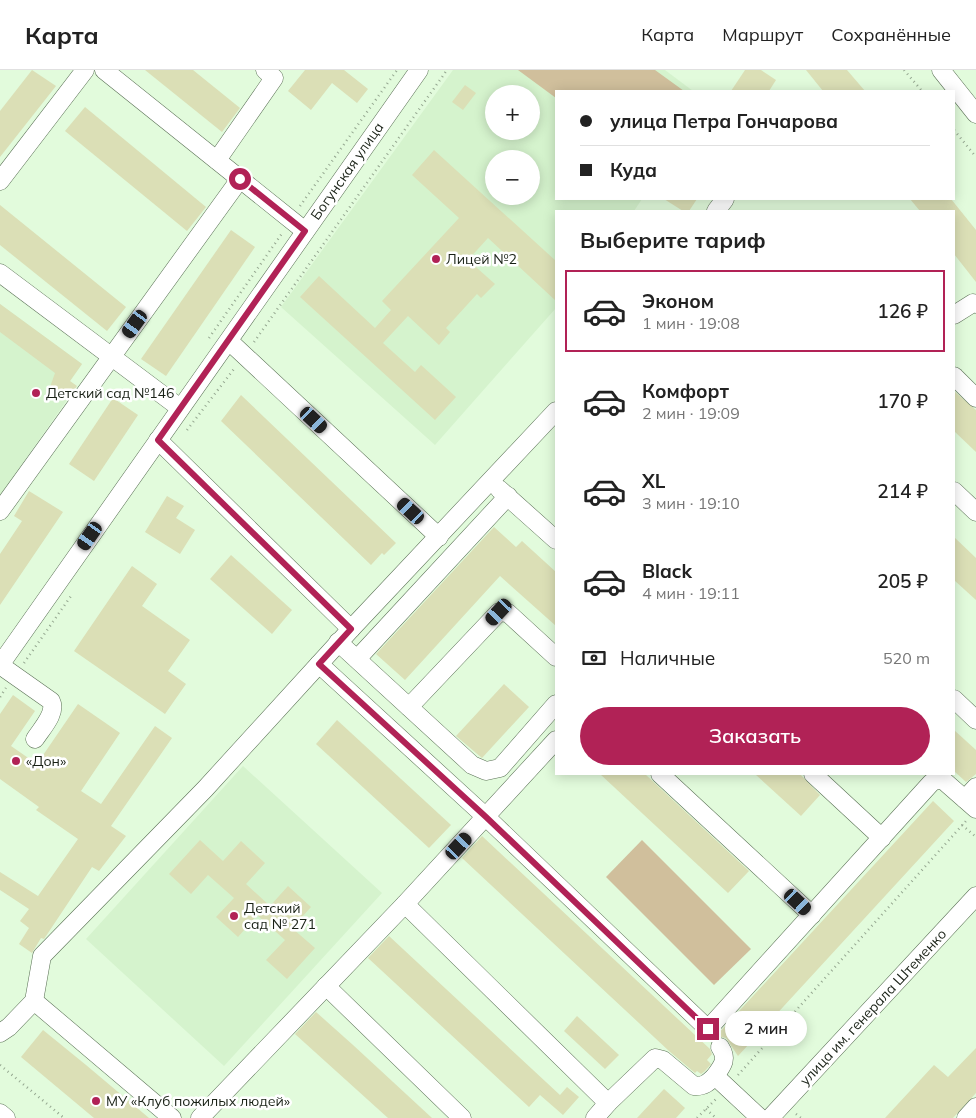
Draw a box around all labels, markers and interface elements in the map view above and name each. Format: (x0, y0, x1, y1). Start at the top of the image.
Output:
text: Карта (25, 20, 99, 50)
text: Карта (641, 23, 694, 46)
text: Маршрут (722, 23, 803, 46)
text: Сохранённые (831, 23, 951, 46)
map controls (485, 85, 540, 205)
button: + (485, 85, 540, 140)
text: улица Петра Гончарова (610, 109, 838, 133)
street label: Богунская улица (307, 119, 387, 223)
button: − (485, 150, 540, 205)
text: Куда (610, 158, 657, 182)
route start (229, 168, 251, 190)
text: Выберите тариф (580, 226, 766, 254)
place label: Лицей №2 (446, 250, 517, 268)
marker: Лицей №2 (430, 253, 442, 265)
icon: car (582, 289, 627, 334)
text: Эконом (642, 289, 714, 313)
text: 126 ₽ (877, 299, 928, 323)
car (120, 307, 149, 341)
text: 1 мин · 19:08 (642, 313, 740, 333)
icon: car (582, 379, 627, 424)
text: Комфорт (642, 379, 729, 403)
place label: Детский сад №146 (46, 384, 174, 402)
marker: Детский сад №146 (30, 387, 42, 399)
text: 170 ₽ (877, 389, 928, 413)
text: 2 мин · 19:09 (642, 403, 740, 423)
car (297, 404, 330, 436)
icon: car (582, 469, 627, 514)
text: XL (642, 469, 665, 493)
text: 214 ₽ (877, 479, 928, 503)
text: 3 мин · 19:10 (642, 493, 740, 513)
car (394, 495, 427, 527)
car (75, 519, 104, 553)
icon: car (582, 559, 627, 604)
text: Black (642, 559, 692, 583)
text: 205 ₽ (877, 569, 928, 593)
text: 4 мин · 19:11 (642, 583, 740, 603)
car (483, 596, 514, 628)
icon: cash (580, 644, 608, 672)
text: Наличные (620, 646, 715, 670)
text: 520 m (883, 648, 930, 668)
button: Заказать (580, 707, 930, 765)
place label: «Дон» (26, 752, 66, 770)
marker: «Дон» (10, 755, 22, 767)
car (443, 830, 474, 862)
car (781, 886, 814, 918)
place label: Детский сад № 271 (244, 899, 316, 933)
marker: Детский сад № 271 (228, 910, 240, 922)
street label: улица им. генерала Штеменко (796, 925, 950, 1089)
callout: 2 мин (726, 1012, 808, 1046)
route end (697, 1018, 719, 1040)
text: 2 мин (744, 1018, 788, 1038)
place label: МУ «Клуб пожилых людей» (106, 1092, 290, 1110)
marker: МУ «Клуб пожилых людей» (90, 1095, 102, 1107)

